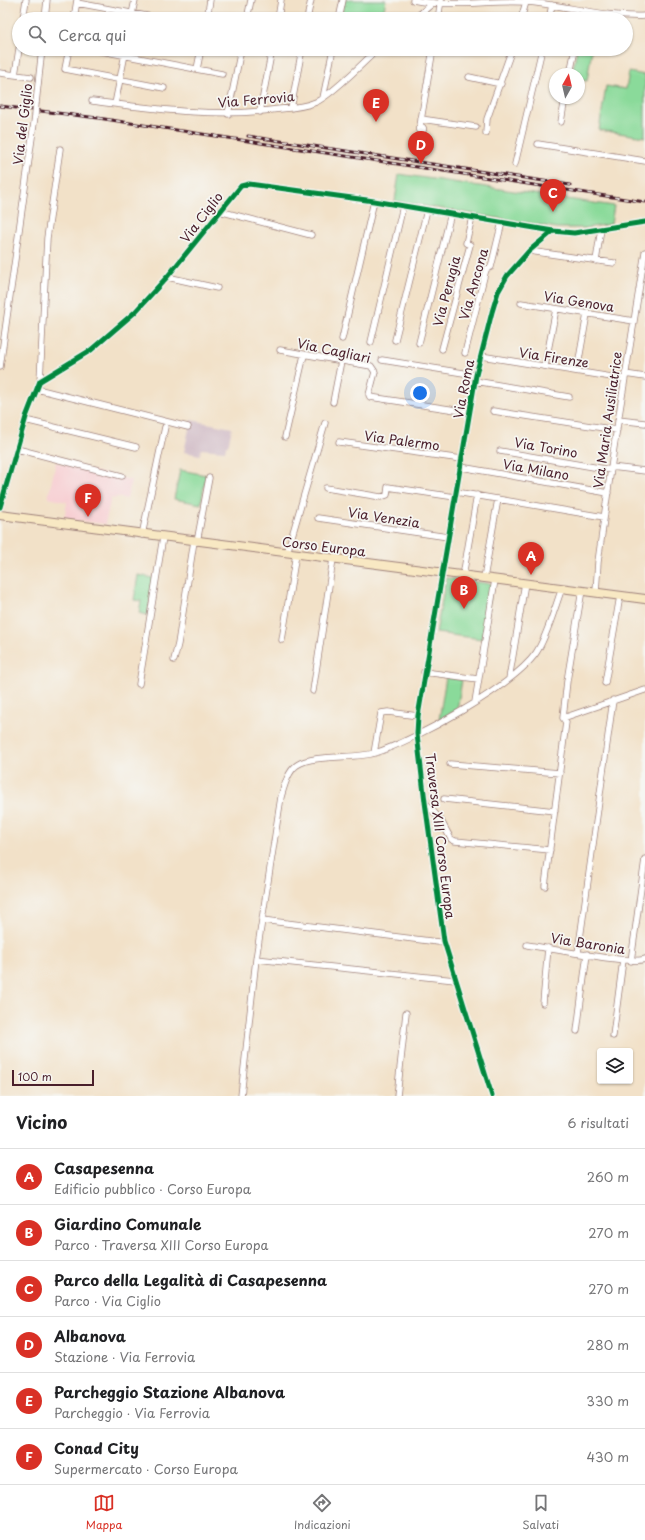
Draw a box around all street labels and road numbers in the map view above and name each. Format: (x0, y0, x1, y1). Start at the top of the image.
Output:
street label: Via del Giglio (8, 82, 36, 166)
street label: Via Ferrovia (217, 86, 295, 112)
street label: Via Ciglio (175, 188, 227, 246)
street label: Via Ancona (454, 245, 493, 322)
street label: Via Perugia (427, 253, 465, 328)
street label: Via Genova (542, 286, 616, 316)
street label: Via Cagliari (295, 333, 373, 367)
street label: Via Firenze (518, 342, 590, 372)
street label: Via Maria Ausiliatrice (588, 350, 626, 490)
street label: Via Roma (448, 358, 478, 420)
street label: Via Palermo (363, 425, 441, 455)
street label: Via Torino (513, 432, 579, 462)
street label: Via Milano (501, 454, 571, 484)
street label: Via Venezia (347, 502, 422, 532)
street label: Corso Europa (281, 531, 368, 561)
street label: Traversa XIII Corso Europa (421, 752, 461, 920)
street label: Via Baronia (549, 928, 627, 958)

